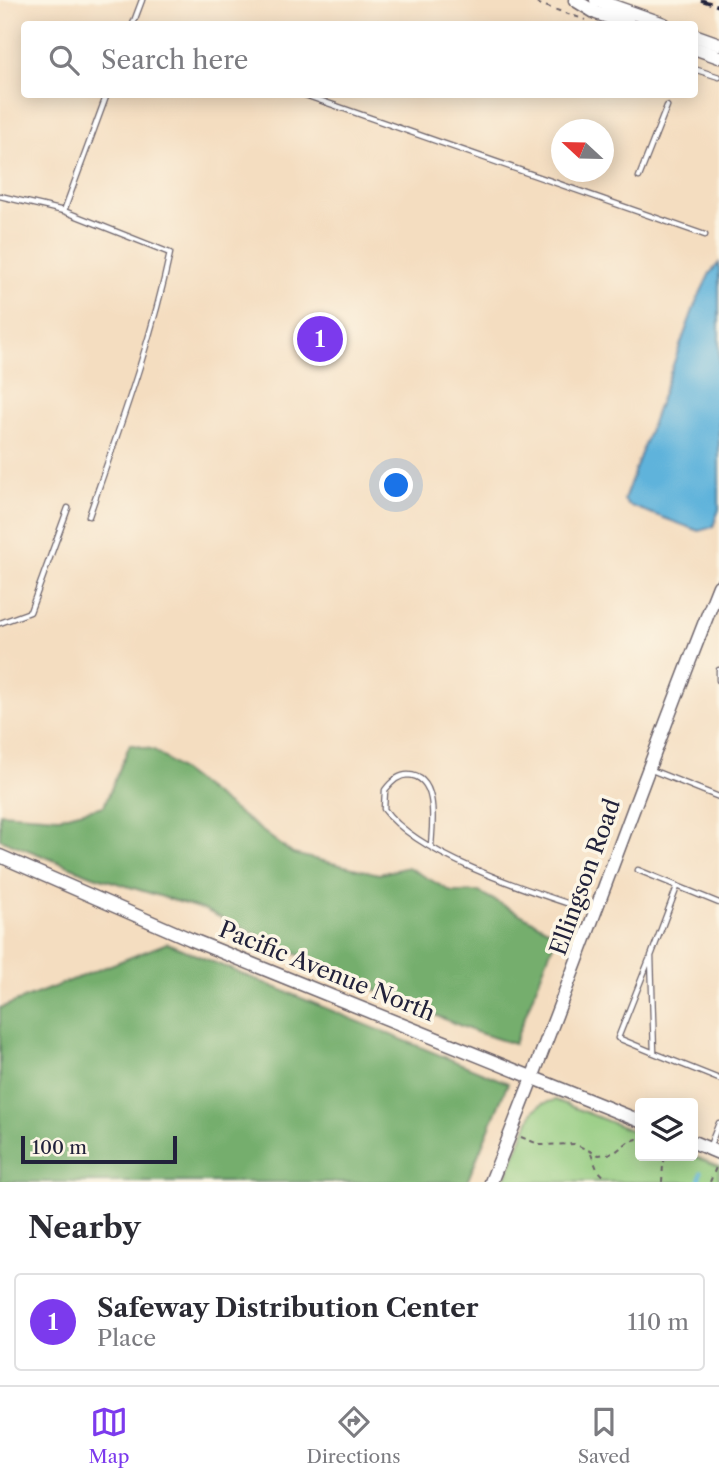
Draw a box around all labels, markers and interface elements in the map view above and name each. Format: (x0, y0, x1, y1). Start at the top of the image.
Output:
search box (21, 21, 698, 98)
icon: search (45, 41, 83, 79)
text: Search here (101, 44, 248, 76)
north arrow (551, 119, 614, 182)
pin: 1 (297, 313, 343, 365)
your location (379, 468, 413, 502)
street label: Ellingson Road (544, 795, 626, 959)
street label: Pacific Avenue North (215, 915, 439, 1027)
map controls (635, 1098, 698, 1161)
button: layers (635, 1098, 698, 1161)
scale bar (21, 1133, 177, 1165)
text: 100 m (32, 1136, 87, 1159)
text: Nearby (28, 1209, 141, 1246)
text: Safeway Distribution Center (97, 1292, 479, 1324)
text: 1 (48, 1308, 58, 1336)
text: 110 m (628, 1308, 689, 1336)
text: Place (97, 1324, 156, 1352)
tab: Map (89, 1403, 129, 1468)
tab: Directions (307, 1403, 400, 1468)
tab: Saved (578, 1403, 630, 1468)

